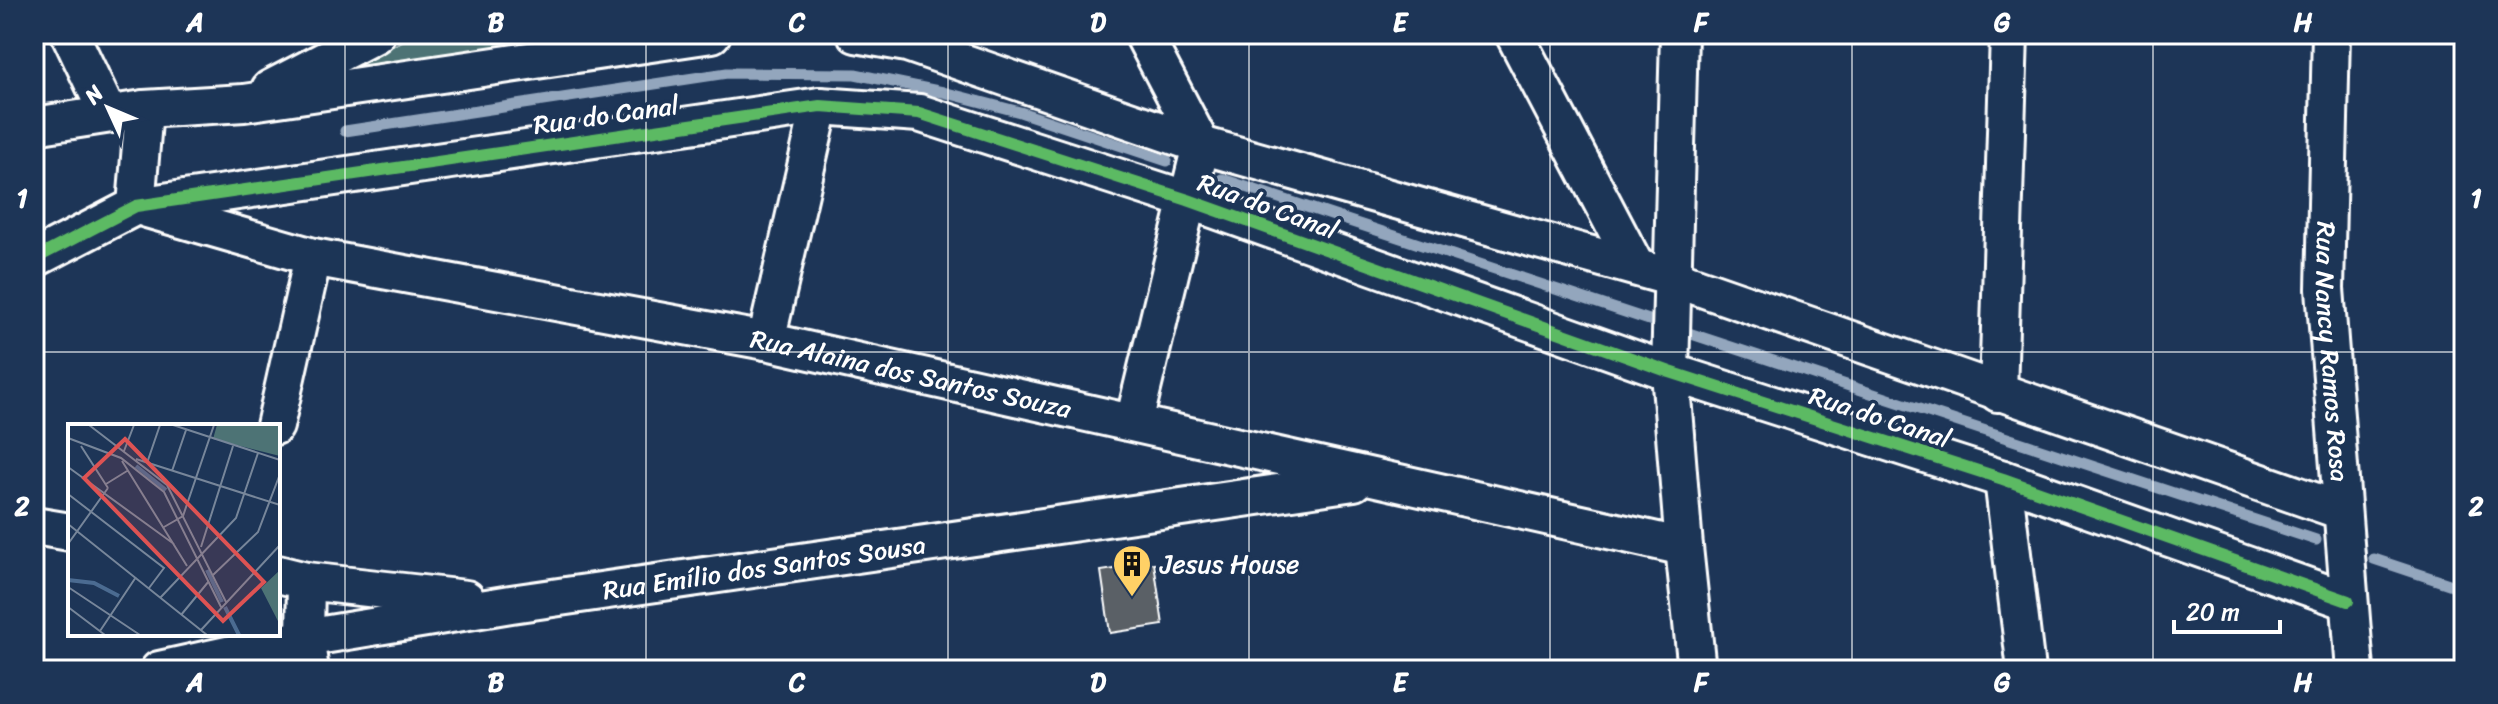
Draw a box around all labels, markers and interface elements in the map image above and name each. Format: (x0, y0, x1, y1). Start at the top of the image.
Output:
text: A (185, 0, 204, 45)
text: B (488, 0, 505, 45)
text: C (788, 0, 806, 45)
text: D (1090, 0, 1106, 45)
text: E (1393, 0, 1410, 45)
text: F (1693, 0, 1710, 45)
text: G (1994, 0, 2011, 45)
text: H (2294, 0, 2313, 45)
north arrow (68, 68, 148, 148)
text: N (74, 75, 114, 114)
street label: Rua do Canal (530, 82, 682, 148)
street label: Rua do Canal (1191, 159, 1345, 253)
text: 1 (16, 175, 28, 221)
text: 1 (2470, 175, 2482, 221)
street label: Rua Nancy Ramos Rosa (2302, 221, 2363, 484)
street label: Rua Alaina dos Santos Souza (747, 316, 1077, 432)
street label: Rua do Canal (1803, 372, 1957, 462)
inset map (68, 424, 280, 636)
text: 2 (13, 483, 30, 529)
text: 2 (2467, 483, 2484, 529)
street label: Rua Emílio dos Santos Sousa (600, 521, 929, 613)
place label: Jesus House (1159, 541, 1299, 587)
building icon: Jesus House (1111, 543, 1153, 598)
scale bar (2174, 584, 2280, 634)
text: 20 m (2186, 591, 2240, 633)
text: A (185, 659, 204, 704)
text: B (488, 659, 505, 704)
text: C (788, 659, 806, 704)
text: D (1090, 659, 1106, 704)
text: E (1393, 659, 1410, 704)
text: F (1693, 659, 1710, 704)
text: G (1994, 659, 2011, 704)
text: H (2294, 659, 2313, 704)

